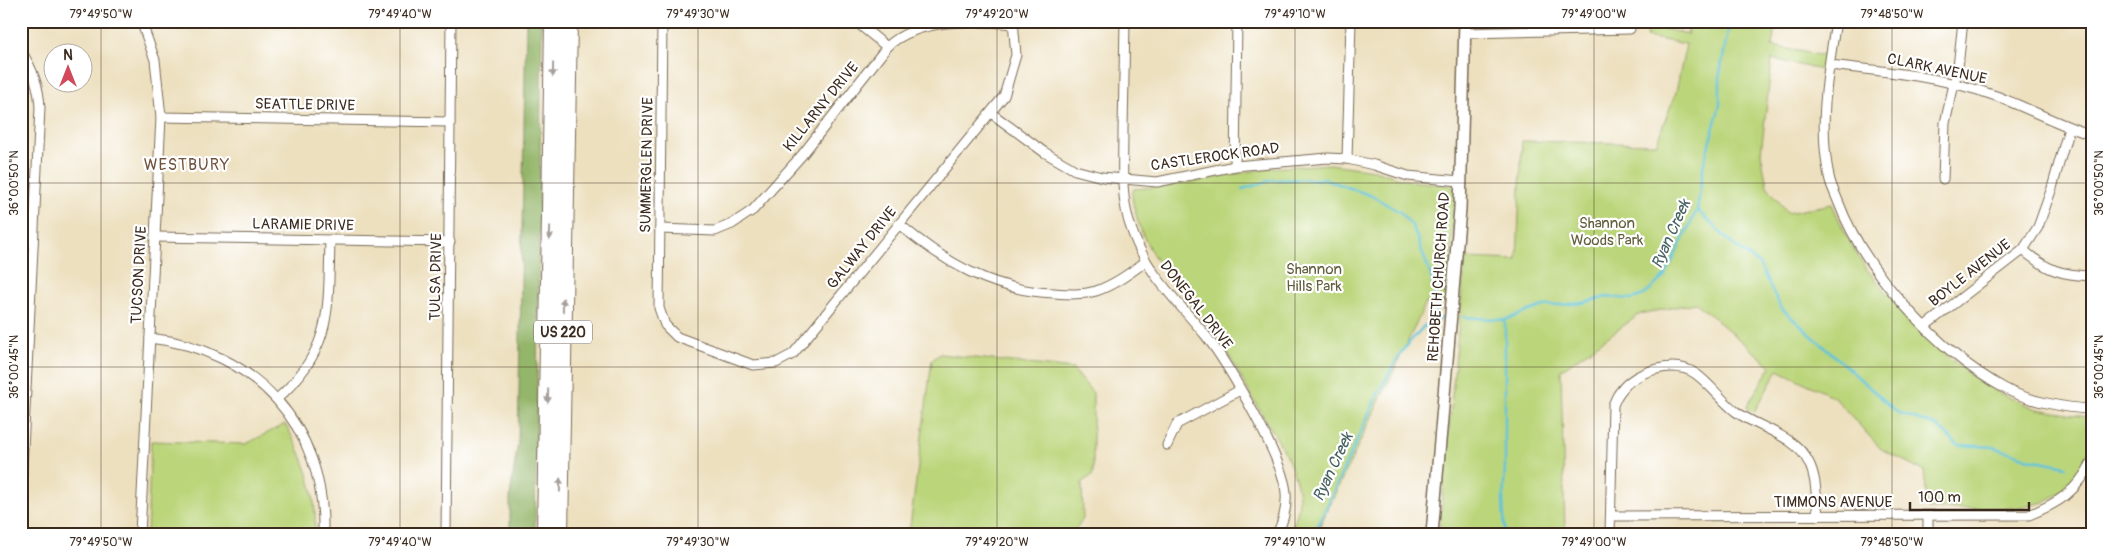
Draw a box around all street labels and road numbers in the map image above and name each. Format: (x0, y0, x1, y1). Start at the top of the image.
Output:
street label: CLARK AVENUE (1886, 49, 1989, 89)
street label: KILLARNY DRIVE (779, 58, 863, 156)
street label: SEATTLE DRIVE (255, 95, 356, 115)
street label: SUMMERGLEN DRIVE (636, 97, 658, 233)
street label: CASTLEROCK ROAD (1150, 139, 1280, 175)
street label: REHOBETH CHURCH ROAD (1424, 192, 1454, 362)
street label: GALWAY DRIVE (823, 203, 901, 293)
street label: LARAMIE DRIVE (252, 215, 354, 235)
street label: TUCSON DRIVE (127, 225, 151, 325)
street label: TULSA DRIVE (426, 233, 446, 321)
street label: BOYLE AVENUE (1925, 235, 2015, 311)
street label: DONEGAL DRIVE (1155, 257, 1237, 353)
road number: US 220 (534, 321, 592, 344)
street label: TIMMONS AVENUE (1774, 493, 1892, 512)

